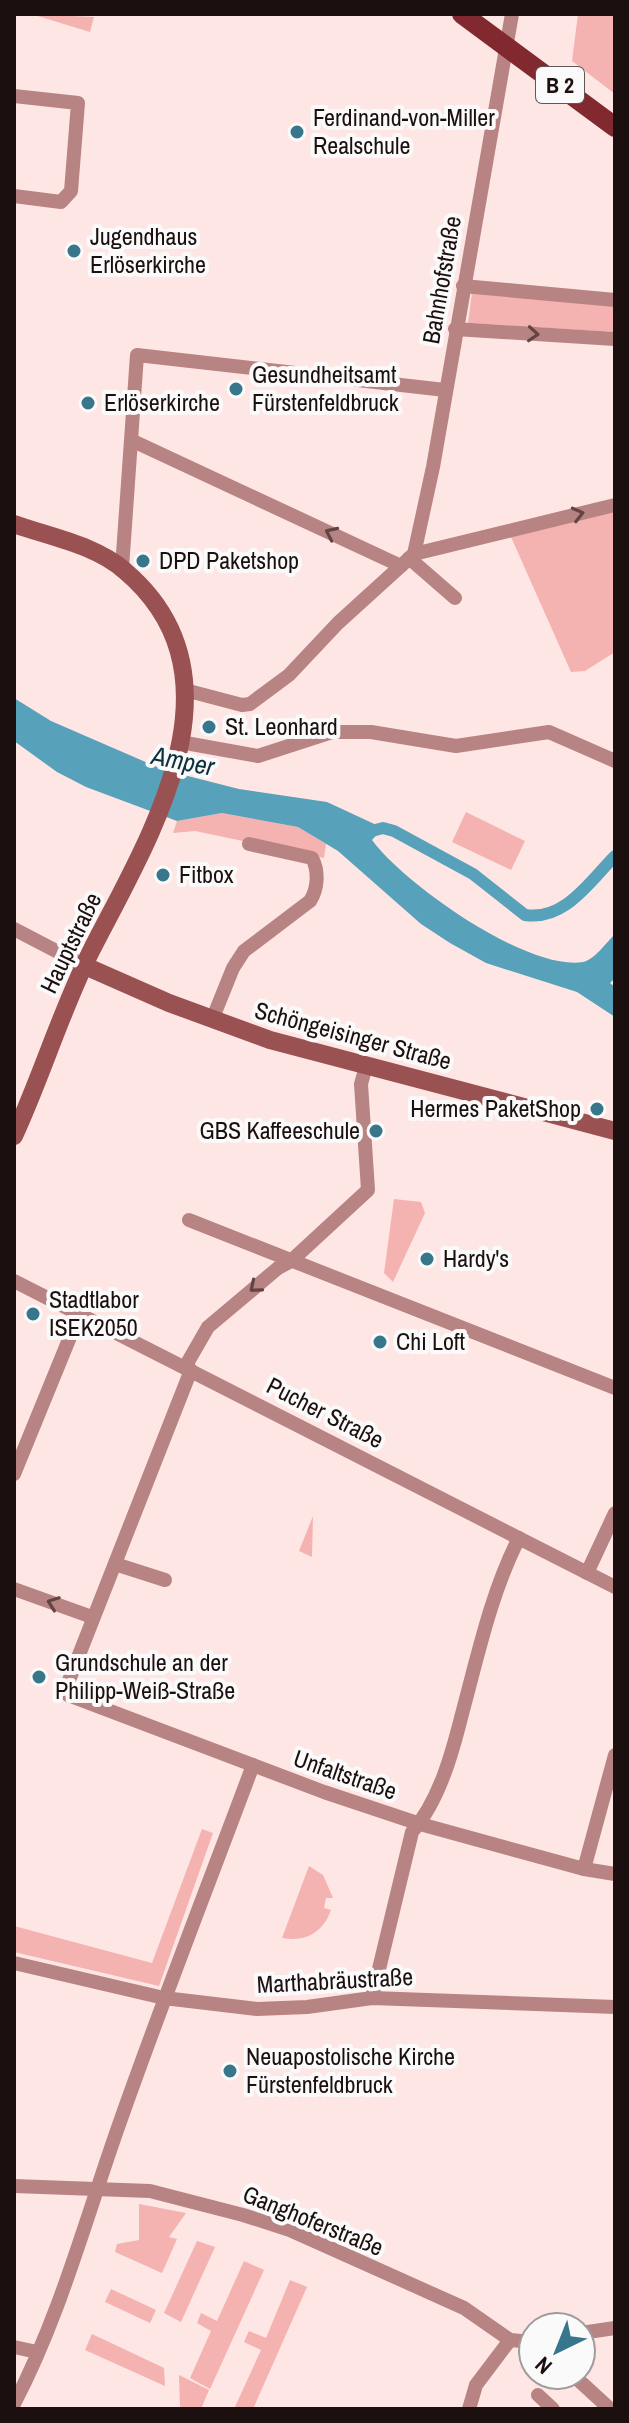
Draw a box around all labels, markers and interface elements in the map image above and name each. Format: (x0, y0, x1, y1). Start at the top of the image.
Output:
road number: B 2 (536, 67, 584, 103)
place label: Ferdinand-von-Miller Realschule (313, 101, 495, 161)
marker: Ferdinand-von-Miller Realschule (288, 123, 306, 141)
street label: Bahnhofstraße (414, 213, 468, 346)
place label: Jugendhaus Erlöserkirche (90, 220, 206, 280)
marker: Jugendhaus Erlöserkirche (65, 242, 83, 260)
one-way arrow (527, 325, 540, 342)
place label: Gesundheitsamt Fürstenfeldbruck (252, 358, 399, 418)
marker: Gesundheitsamt Fürstenfeldbruck (227, 380, 245, 398)
place label: Erlöserkirche (104, 386, 220, 418)
marker: Erlöserkirche (79, 394, 97, 412)
one-way arrow (570, 507, 584, 524)
one-way arrow (324, 527, 339, 543)
place label: DPD Paketshop (159, 544, 299, 576)
marker: DPD Paketshop (134, 552, 152, 570)
place label: St. Leonhard (225, 710, 338, 742)
marker: St. Leonhard (200, 718, 218, 736)
water label: Amper (148, 737, 218, 784)
place label: Fitbox (179, 858, 234, 890)
marker: Fitbox (154, 866, 172, 884)
street label: Hauptstraße (32, 887, 108, 998)
street label: Schöngeisinger Straße (251, 993, 455, 1077)
place label: Hermes PaketShop (410, 1092, 581, 1124)
marker: Hermes PaketShop (588, 1100, 606, 1118)
place label: GBS Kaffeeschule (200, 1114, 360, 1146)
marker: GBS Kaffeeschule (367, 1122, 385, 1140)
place label: Hardy's (443, 1242, 509, 1274)
marker: Hardy's (418, 1250, 436, 1268)
one-way arrow (250, 1277, 264, 1292)
place label: Stadtlabor ISEK2050 (49, 1283, 139, 1343)
marker: Stadtlabor ISEK2050 (24, 1305, 42, 1323)
place label: Chi Loft (396, 1325, 465, 1357)
marker: Chi Loft (371, 1333, 389, 1351)
street label: Pucher Straße (262, 1369, 389, 1455)
one-way arrow (47, 1596, 61, 1613)
place label: Grundschule an der Philipp-Weiß-Straße (55, 1646, 235, 1706)
marker: Grundschule an der Philipp-Weiß-Straße (30, 1668, 48, 1686)
street label: Unfaltstraße (289, 1741, 401, 1807)
street label: Marthabräustraße (256, 1960, 414, 2000)
place label: Neuapostolische Kirche Fürstenfeldbruck (246, 2040, 455, 2100)
marker: Neuapostolische Kirche Fürstenfeldbruck (221, 2062, 239, 2080)
street label: Ganghoferstraße (238, 2177, 388, 2263)
north arrow (517, 2311, 597, 2391)
text: N (528, 2350, 558, 2381)

